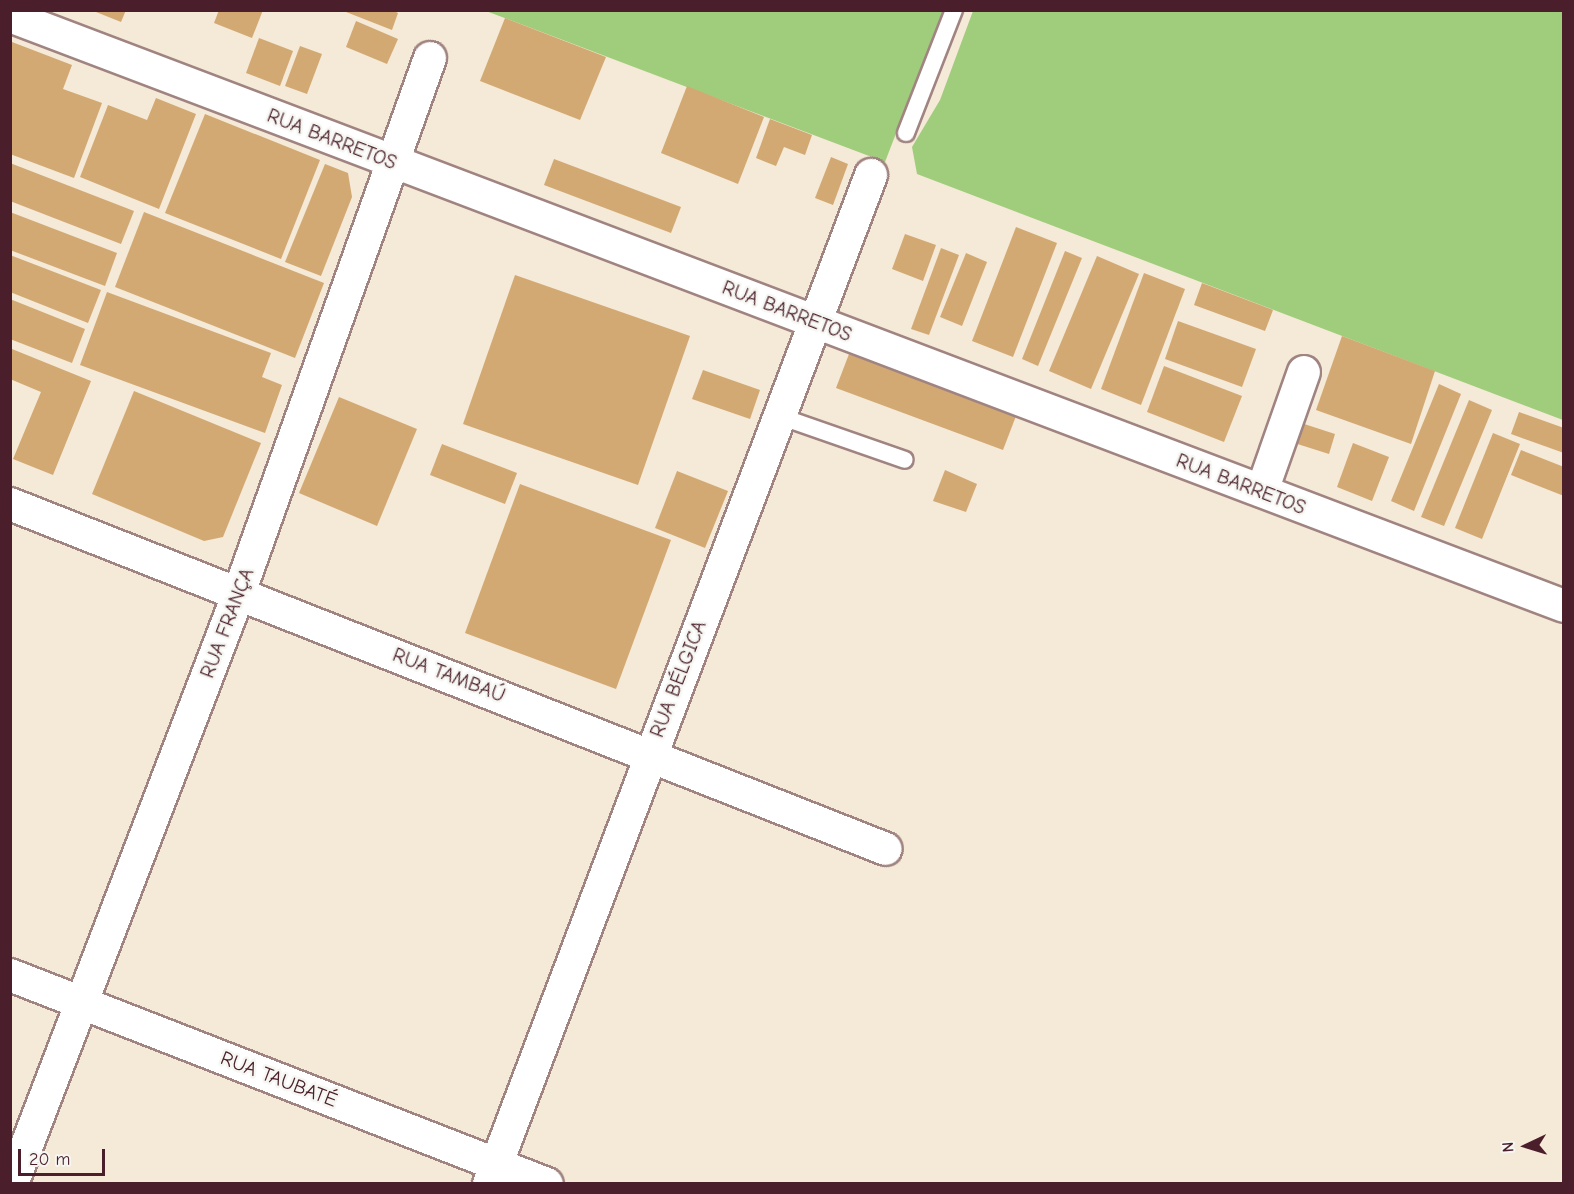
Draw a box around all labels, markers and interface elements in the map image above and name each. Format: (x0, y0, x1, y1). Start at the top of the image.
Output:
street label: RUA BARRETOS (264, 103, 400, 175)
street label: RUA BARRETOS (719, 275, 855, 347)
street label: RUA BARRETOS (1173, 448, 1309, 520)
street label: RUA FRANÇA (195, 565, 259, 681)
street label: RUA BÉLGICA (645, 617, 711, 741)
street label: RUA TAMBAÚ (389, 643, 509, 707)
street label: RUA TAUBATÉ (217, 1046, 341, 1112)
north arrow (1496, 1116, 1556, 1176)
scale bar (21, 1137, 108, 1175)
text: N (1499, 1141, 1517, 1153)
text: 20 m (29, 1149, 70, 1170)

